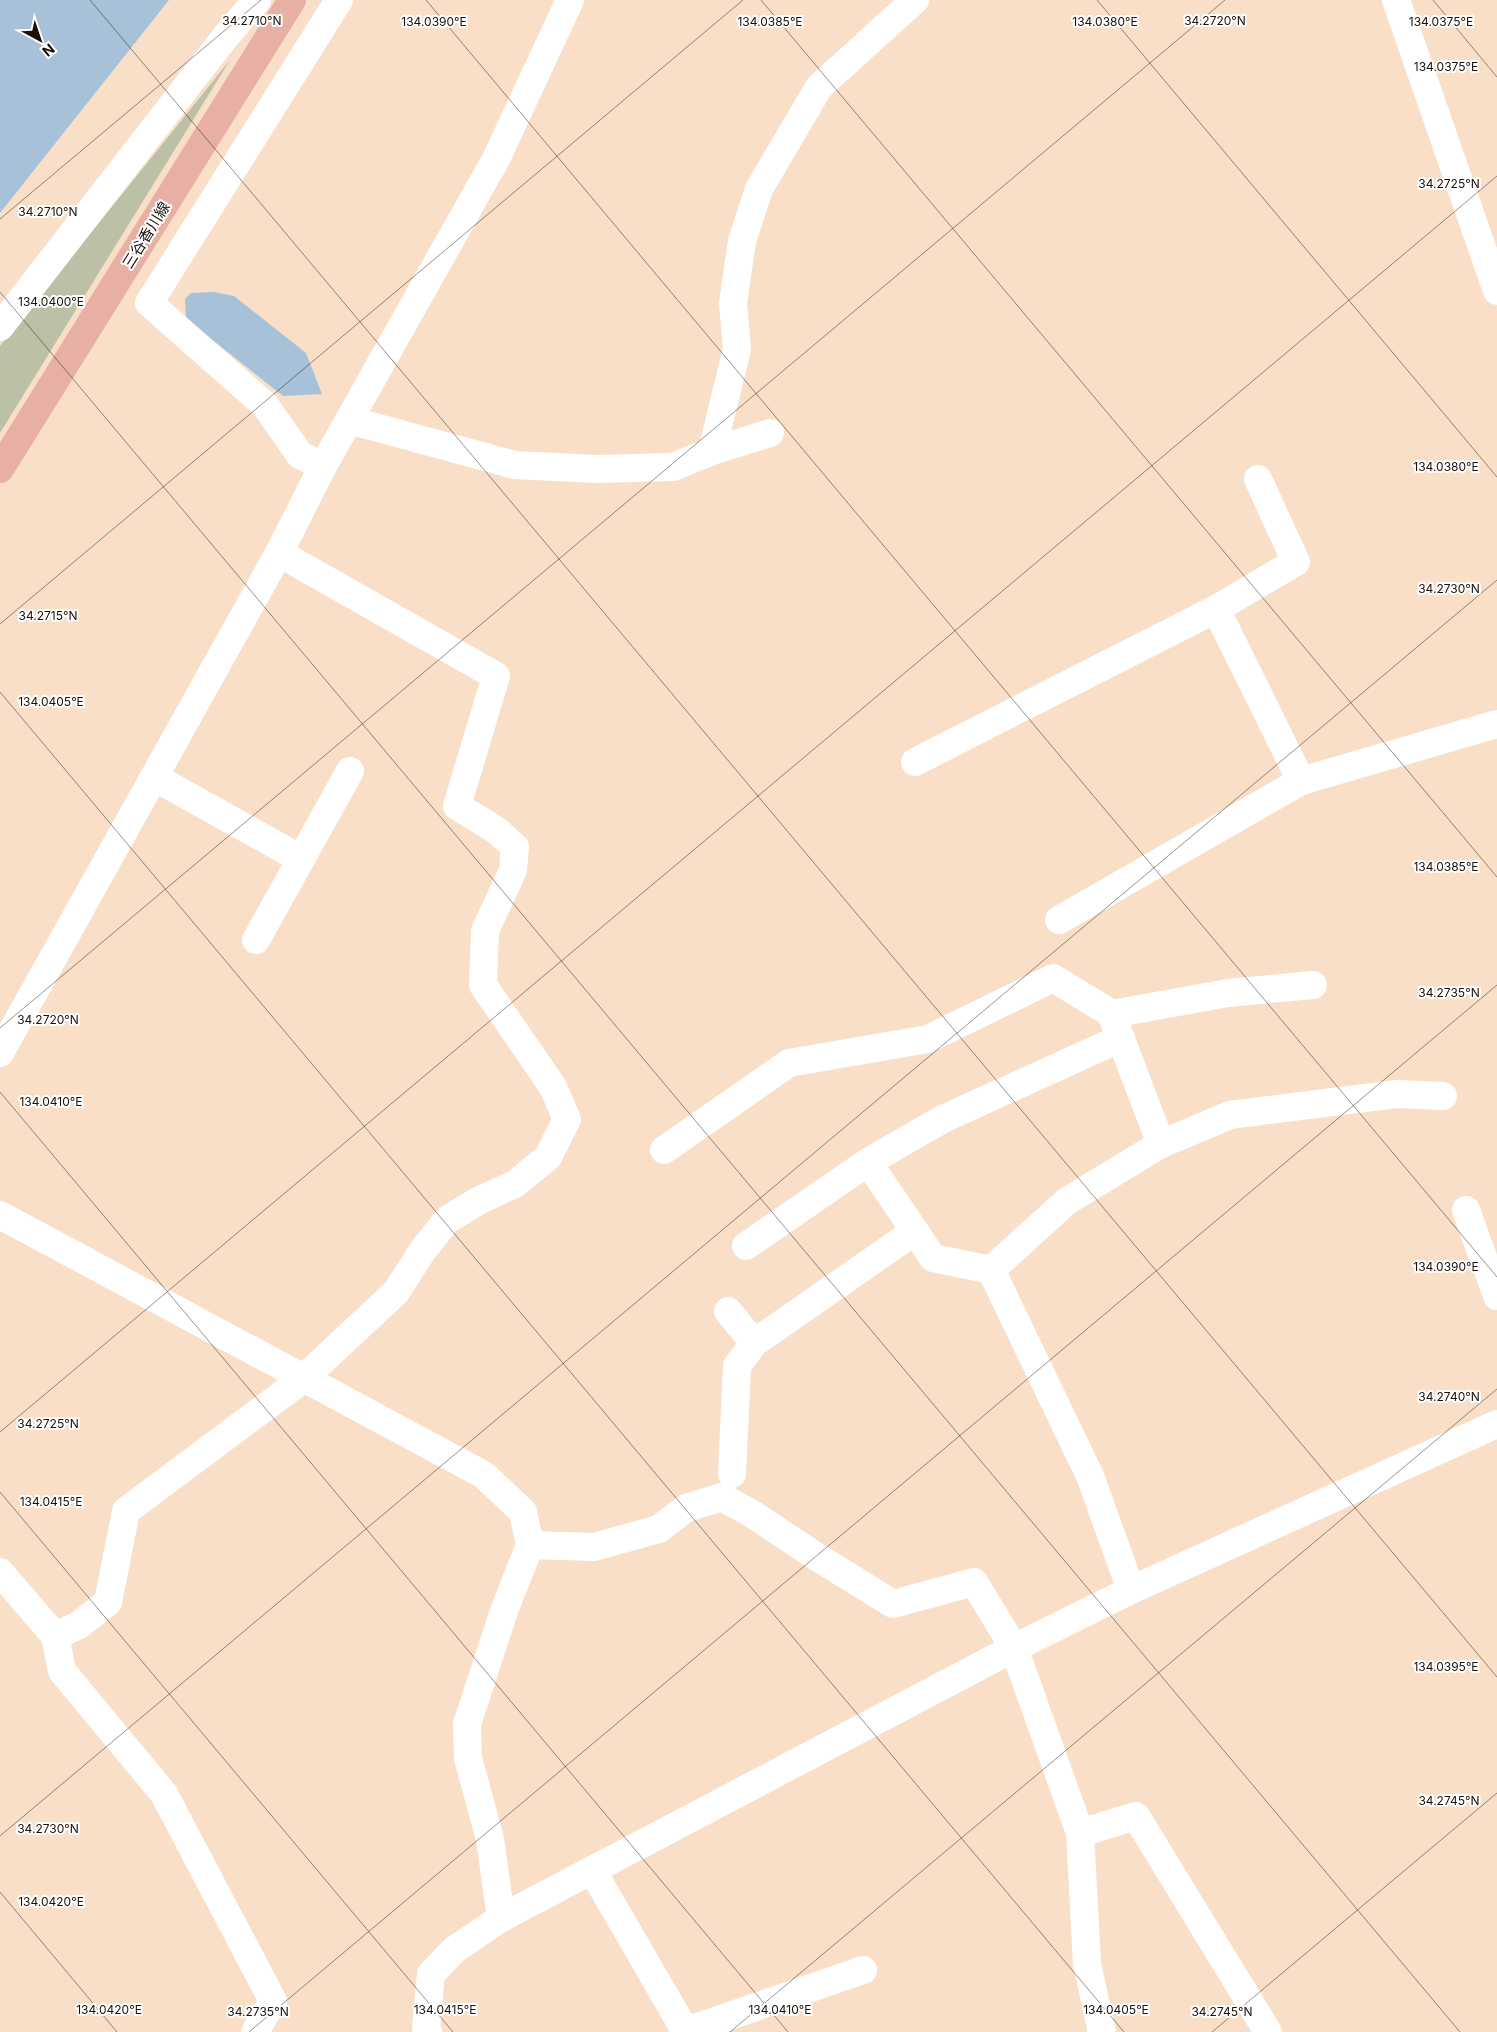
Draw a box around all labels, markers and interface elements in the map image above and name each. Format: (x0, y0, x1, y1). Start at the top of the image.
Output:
text: 34.2710°N (222, 13, 282, 28)
text: 34.2720°N (1184, 13, 1246, 28)
text: 134.0390°E (401, 14, 467, 29)
text: 134.0385°E (737, 14, 803, 29)
text: 134.0380°E (1072, 14, 1138, 29)
text: 134.0375°E (1409, 14, 1473, 29)
north arrow (15, 15, 65, 65)
text: N (39, 40, 58, 60)
text: 134.0375°E (1414, 59, 1478, 74)
text: 34.2725°N (1418, 176, 1480, 191)
street label: 三谷香川線 (118, 198, 174, 272)
text: 34.2710°N (18, 204, 78, 219)
text: 134.0400°E (18, 294, 84, 309)
text: 134.0380°E (1413, 459, 1479, 474)
text: 34.2730°N (1418, 581, 1480, 596)
text: 34.2715°N (18, 608, 78, 623)
text: 134.0405°E (18, 694, 84, 709)
text: 134.0385°E (1413, 859, 1479, 874)
text: 34.2735°N (1418, 985, 1480, 1000)
text: 34.2720°N (17, 1012, 79, 1027)
text: 134.0410°E (19, 1094, 83, 1109)
text: 134.0390°E (1413, 1259, 1479, 1274)
text: 34.2740°N (1418, 1389, 1480, 1404)
text: 34.2725°N (17, 1416, 79, 1431)
text: 134.0415°E (20, 1494, 82, 1509)
text: 134.0395°E (1413, 1659, 1479, 1674)
text: 34.2745°N (1418, 1793, 1480, 1808)
text: 34.2730°N (17, 1821, 79, 1836)
text: 134.0420°E (18, 1894, 84, 1909)
text: 134.0420°E (76, 2002, 142, 2017)
text: 134.0415°E (414, 2002, 476, 2017)
text: 134.0410°E (748, 2002, 812, 2017)
text: 134.0405°E (1083, 2002, 1149, 2017)
text: 34.2735°N (227, 2004, 289, 2019)
text: 34.2745°N (1191, 2004, 1253, 2019)

